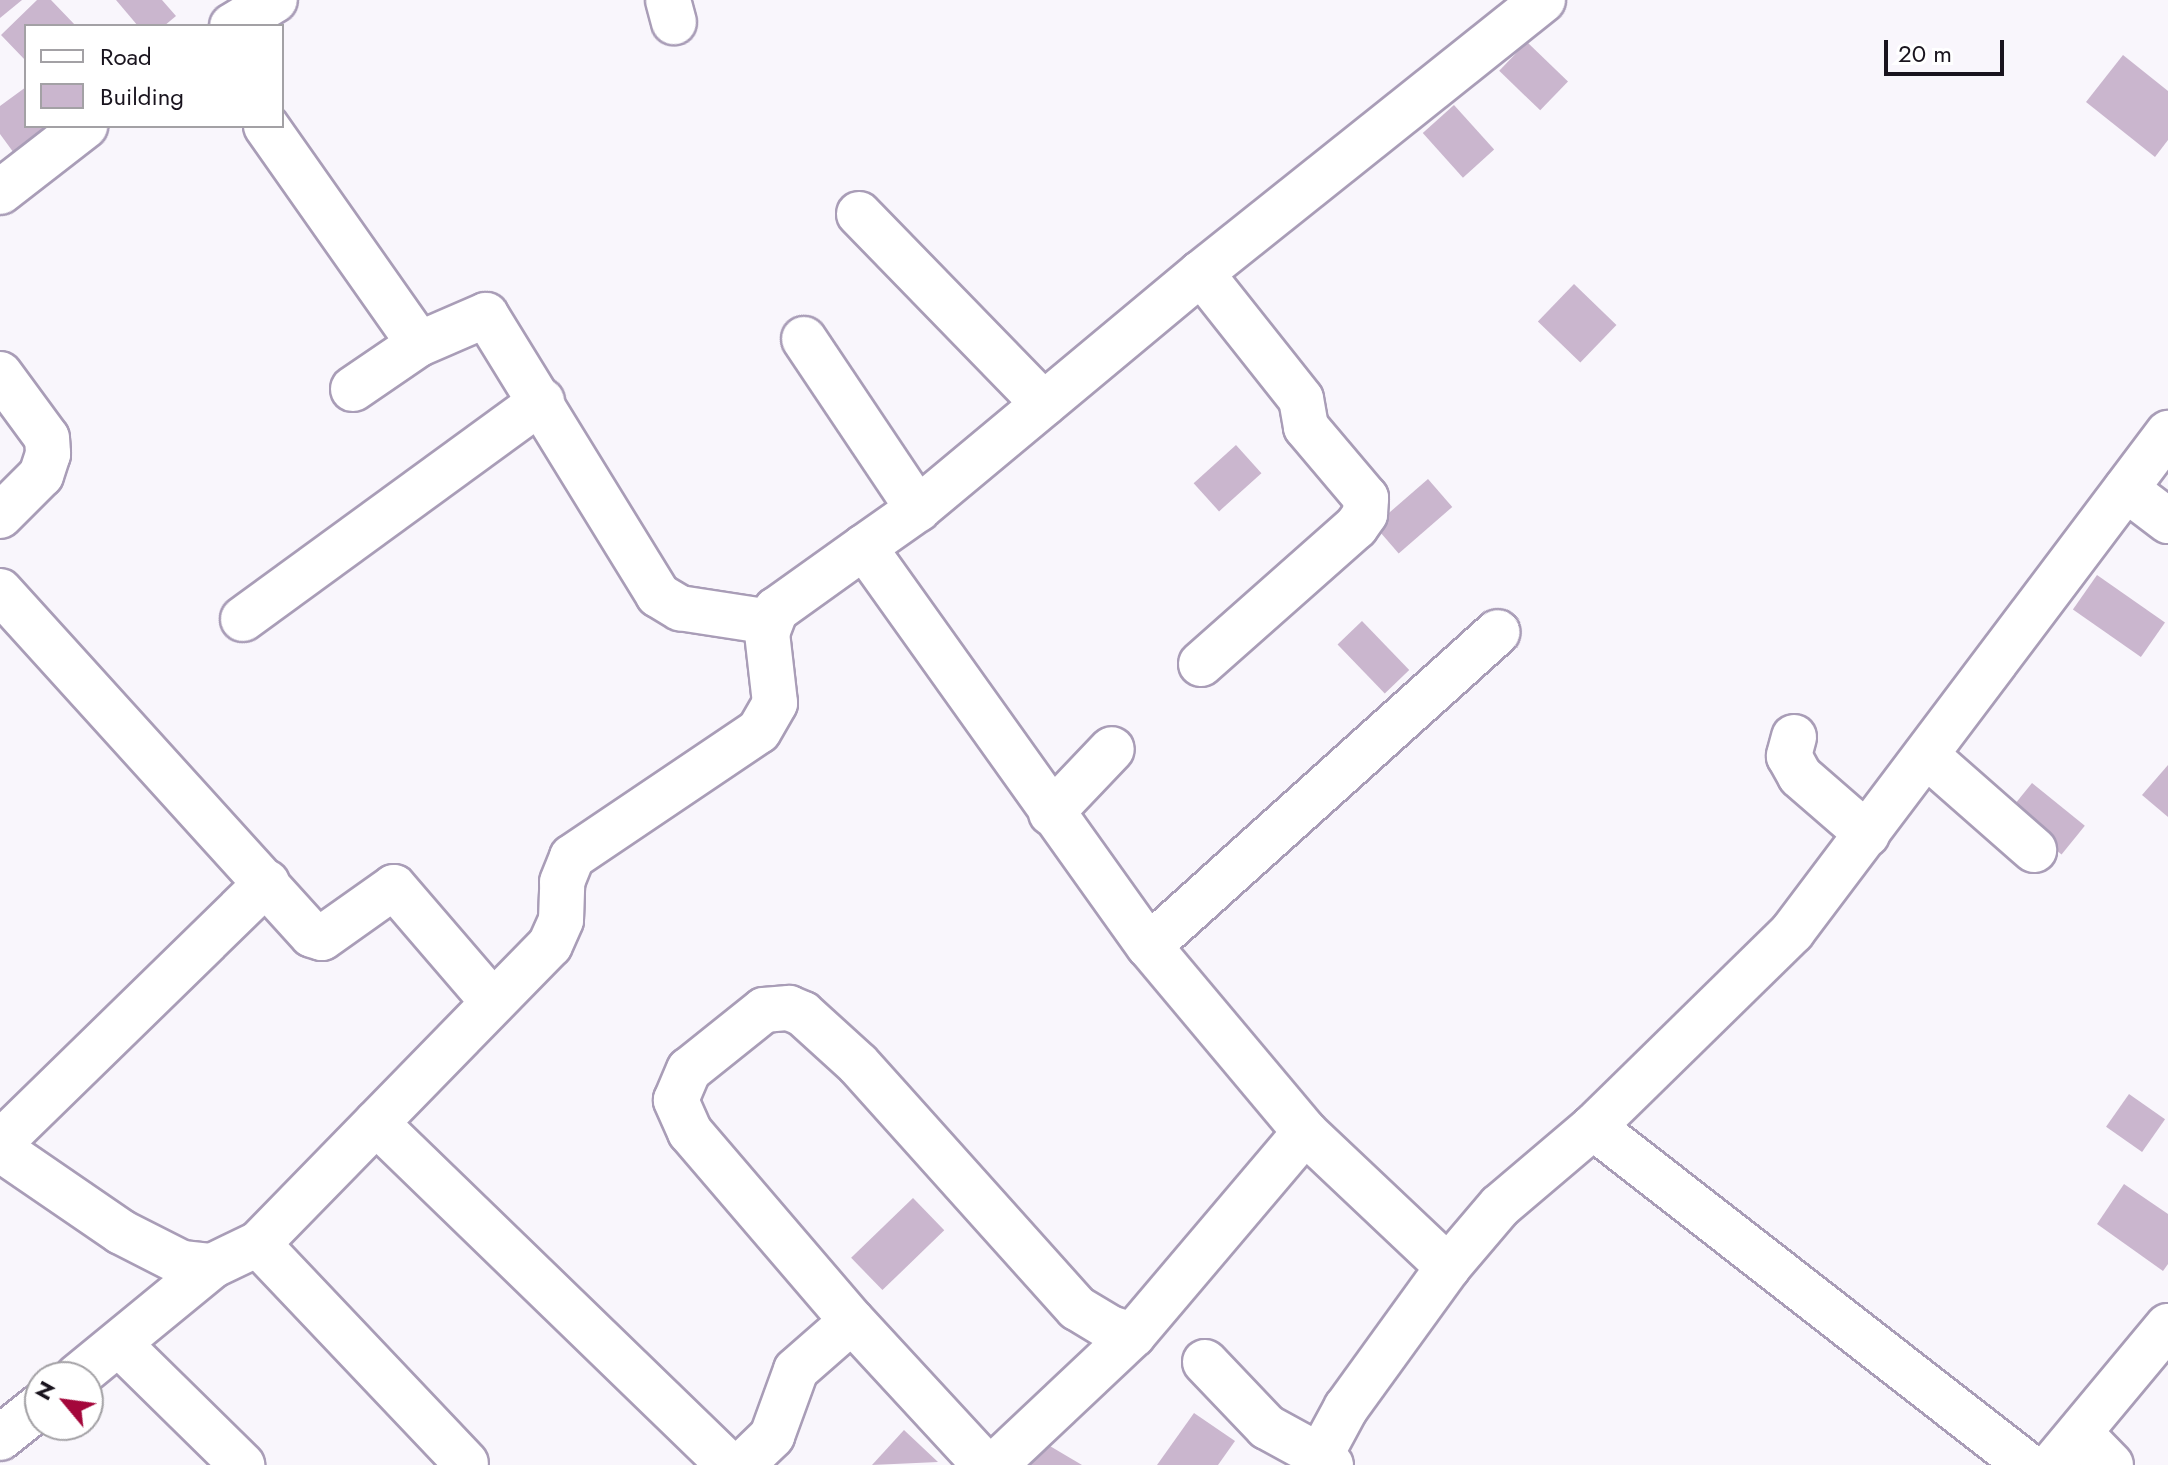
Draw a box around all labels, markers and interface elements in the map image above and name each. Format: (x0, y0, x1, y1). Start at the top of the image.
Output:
legend (24, 24, 284, 128)
scale bar (1888, 24, 2008, 74)
text: 20 m (1898, 36, 1952, 71)
text: Road (100, 39, 152, 74)
text: Building (100, 79, 184, 114)
north arrow (24, 1361, 104, 1441)
text: N (27, 1375, 63, 1406)

